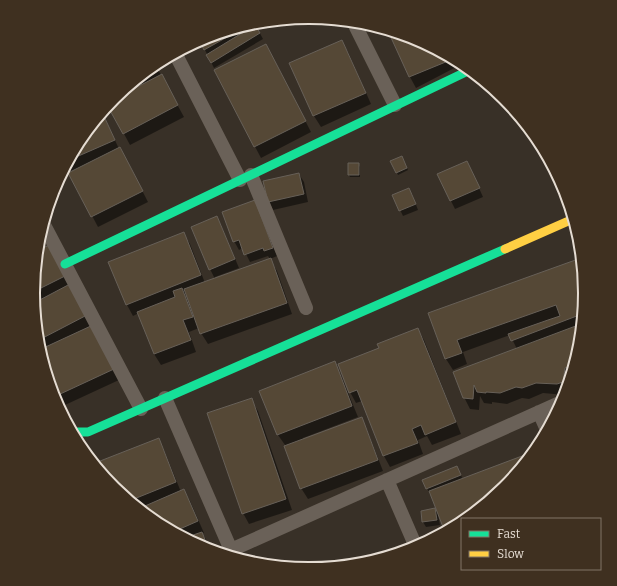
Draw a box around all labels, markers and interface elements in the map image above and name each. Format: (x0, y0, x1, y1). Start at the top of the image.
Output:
legend (461, 518, 601, 570)
text: Fast (497, 527, 521, 541)
text: Slow (497, 547, 524, 561)

